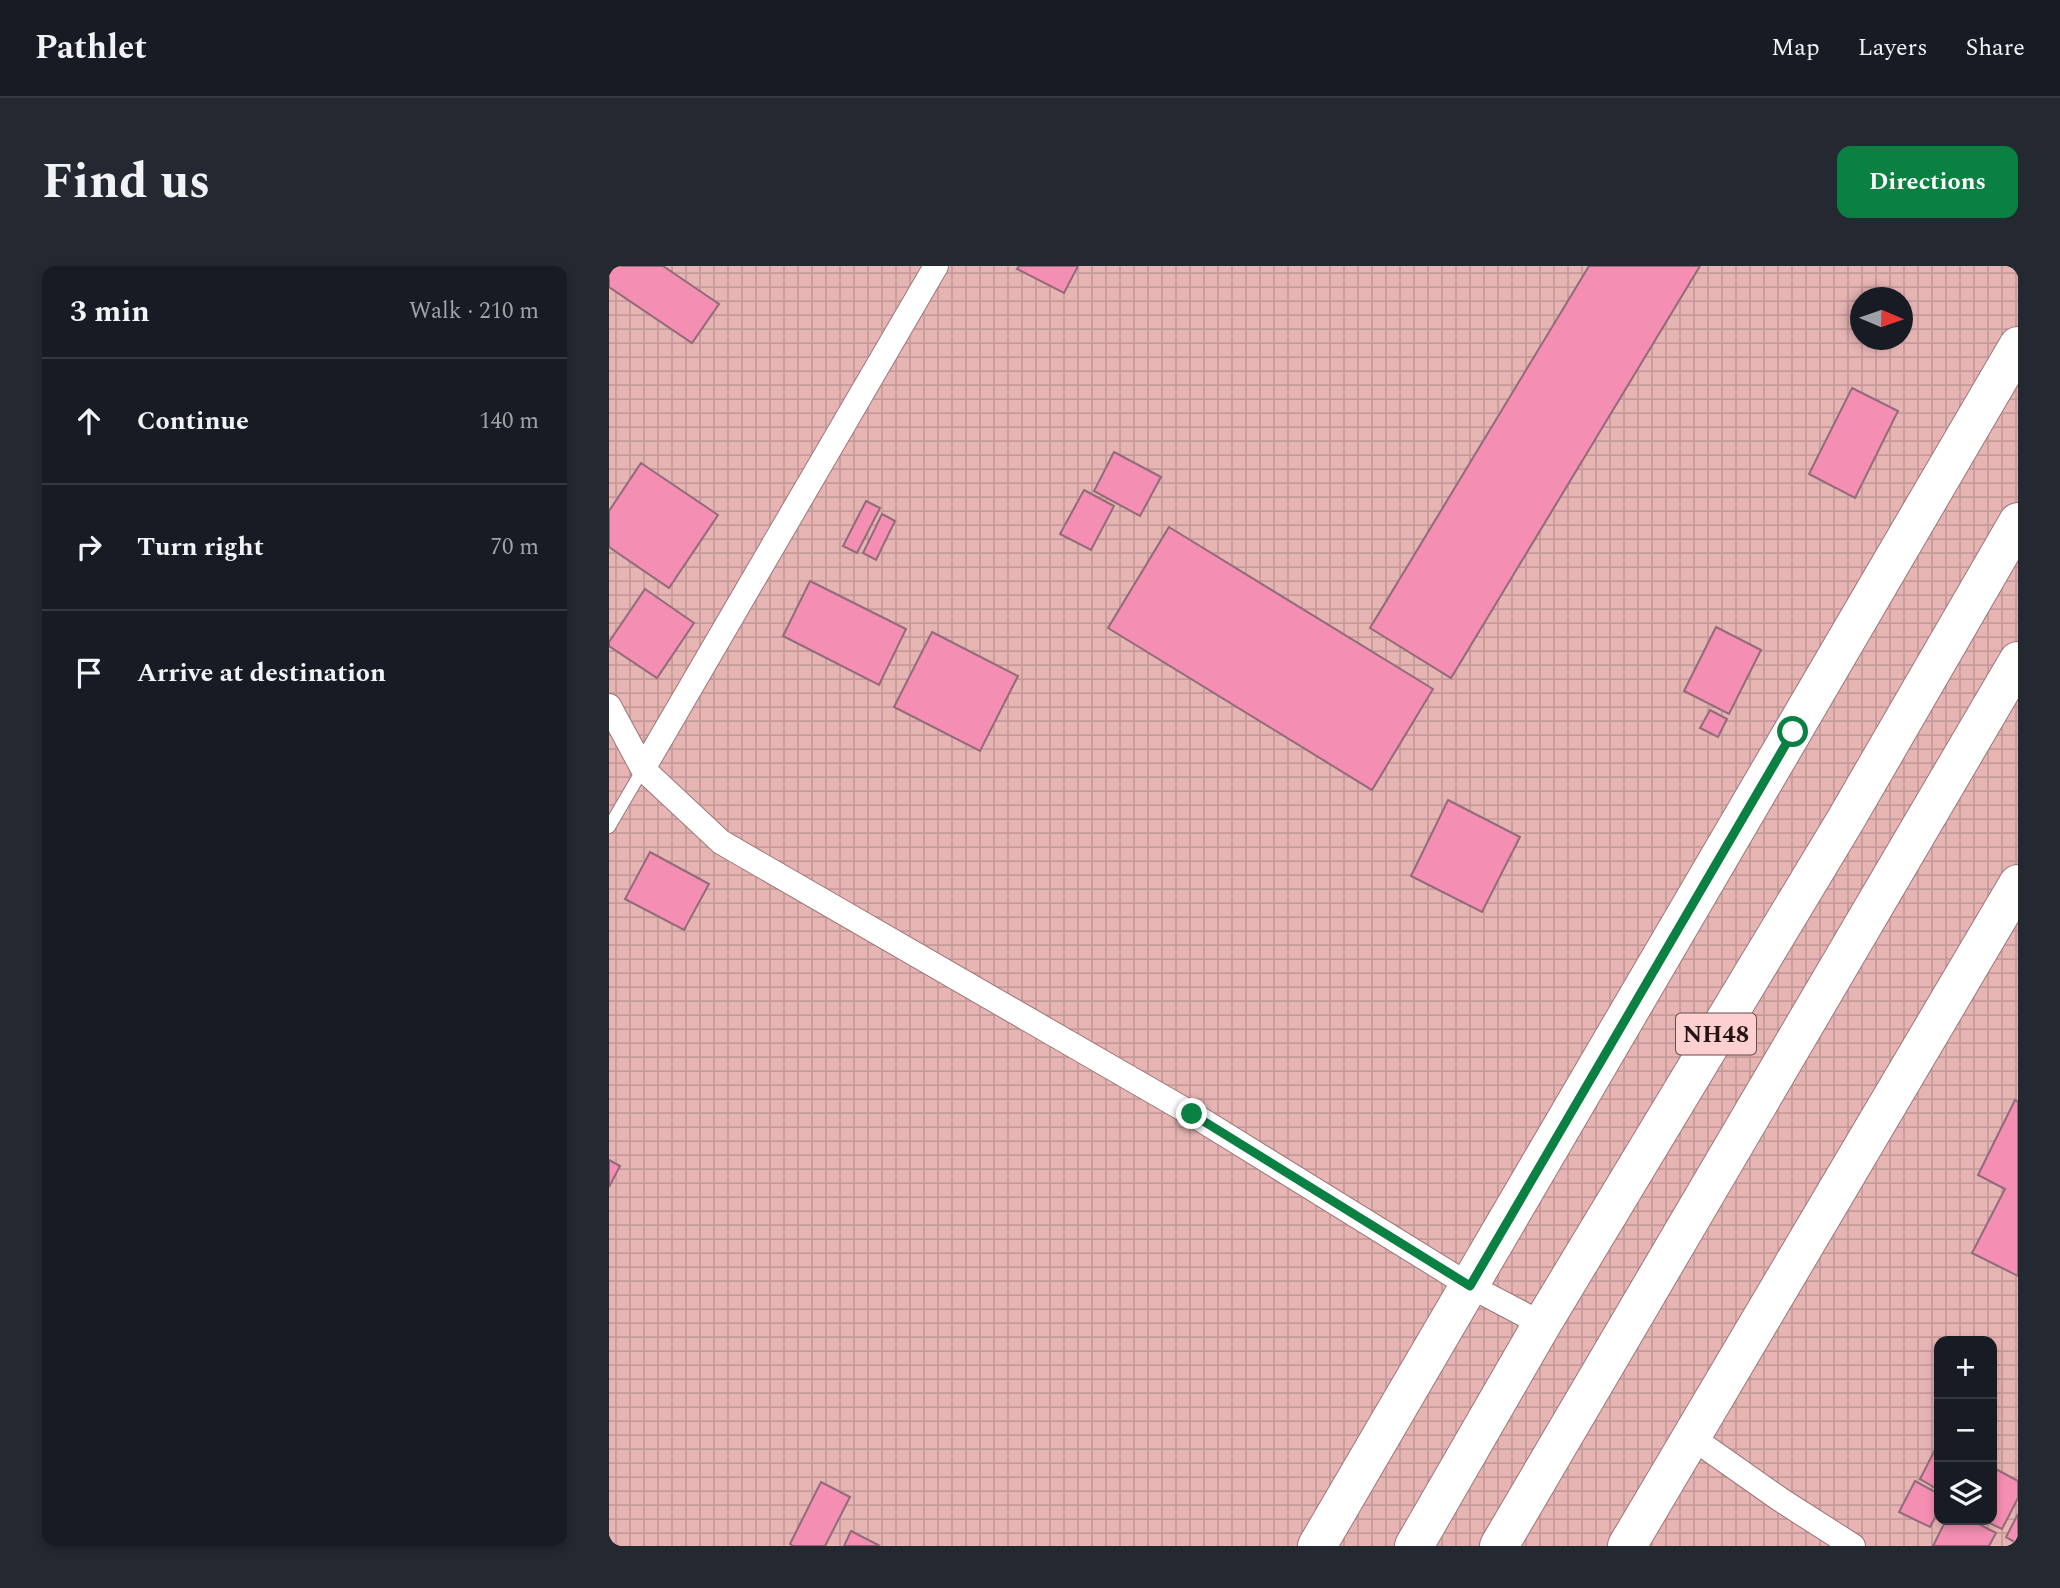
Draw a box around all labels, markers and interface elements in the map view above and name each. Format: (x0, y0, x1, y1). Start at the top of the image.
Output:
text: Pathlet (35, 23, 147, 73)
text: Map (1771, 30, 1820, 66)
text: Layers (1858, 30, 1928, 66)
text: Share (1966, 30, 2025, 66)
text: Find us (42, 145, 210, 220)
button: Directions (1837, 146, 2018, 218)
north arrow (1850, 287, 1913, 350)
text: 3 min (70, 289, 150, 335)
text: Walk · 210 m (409, 294, 539, 329)
text: Continue (137, 401, 249, 441)
icon: ahead (70, 402, 108, 440)
text: 140 m (479, 404, 539, 439)
text: Turn right (137, 527, 264, 567)
icon: right (70, 528, 108, 566)
text: 70 m (490, 530, 539, 565)
text: Arrive at destination (137, 653, 386, 693)
icon: arrive (70, 654, 108, 692)
route start (1777, 716, 1808, 747)
road number: NH48 (1676, 1014, 1756, 1054)
route end (1176, 1098, 1207, 1129)
map controls (1934, 1336, 1997, 1525)
button: + (1934, 1336, 1997, 1399)
button: − (1934, 1399, 1997, 1462)
button: layers (1934, 1462, 1997, 1525)

